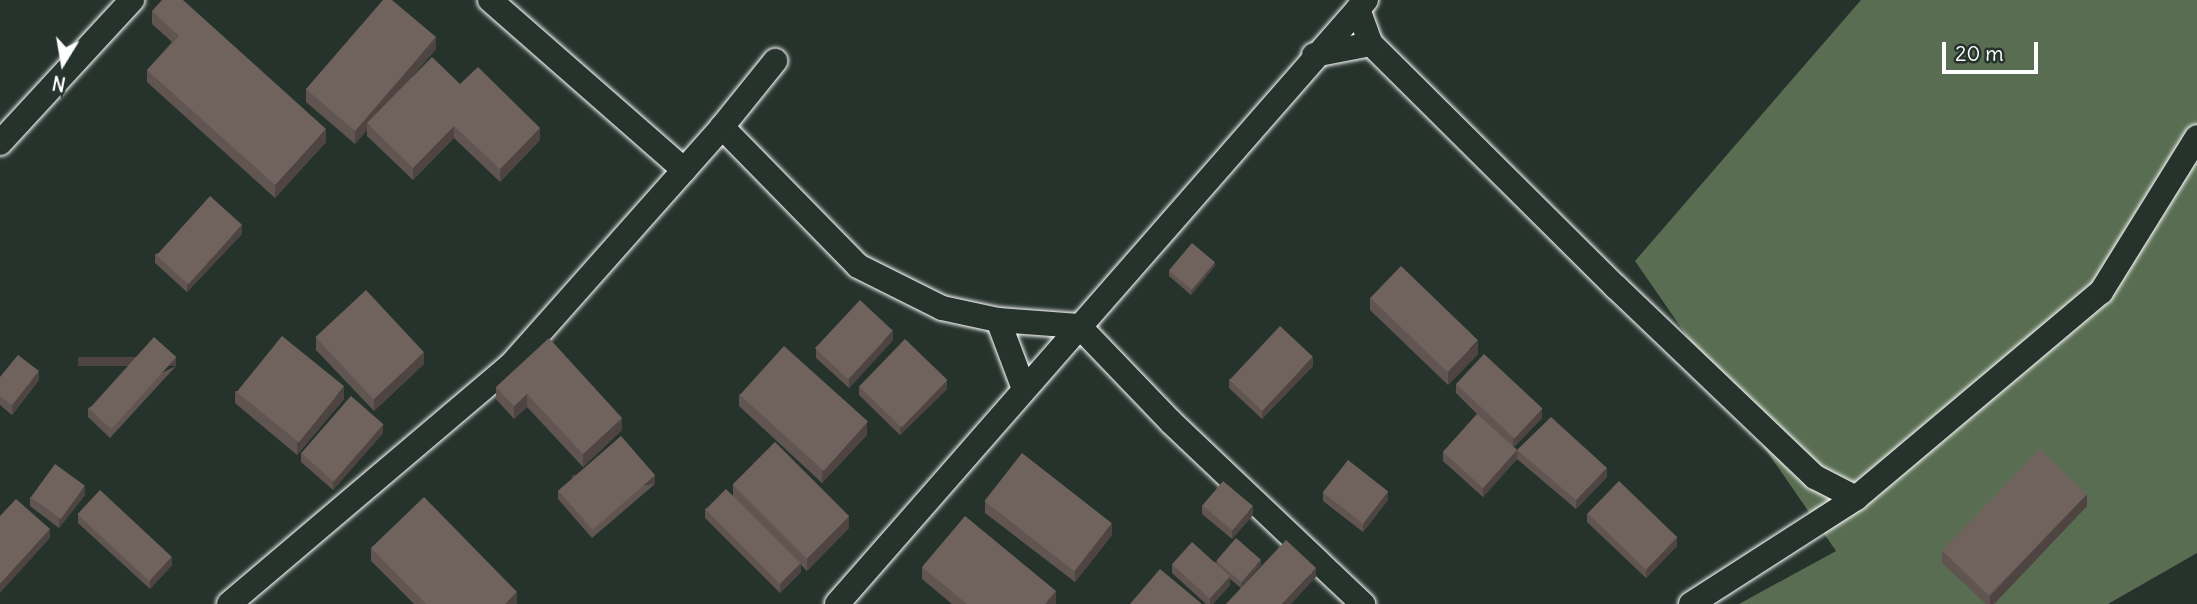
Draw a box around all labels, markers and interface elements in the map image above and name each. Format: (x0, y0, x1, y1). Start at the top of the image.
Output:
north arrow (28, 28, 98, 98)
scale bar (1945, 28, 2041, 72)
text: 20 m (1955, 40, 2004, 67)
text: N (50, 71, 68, 97)

